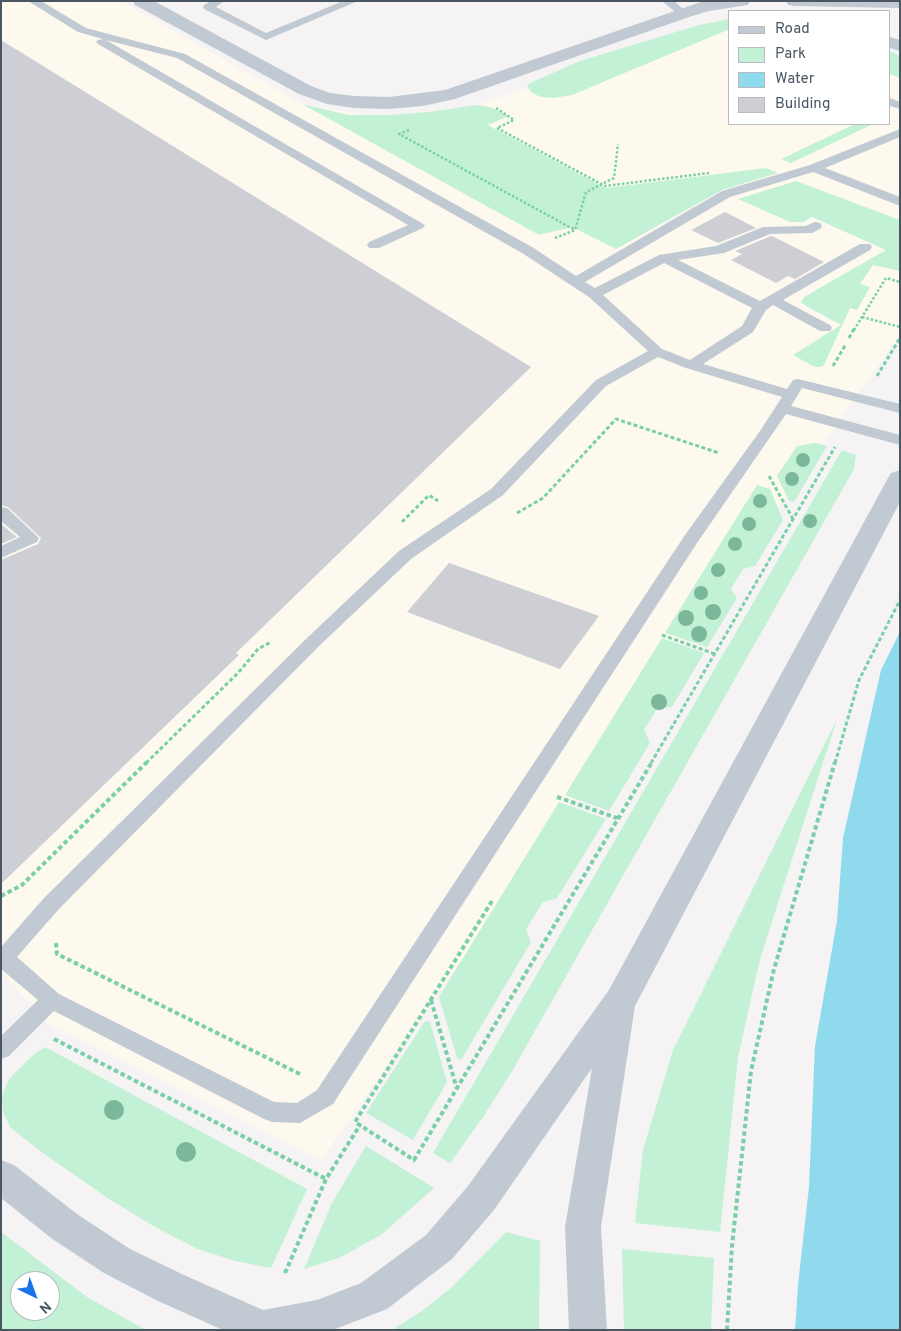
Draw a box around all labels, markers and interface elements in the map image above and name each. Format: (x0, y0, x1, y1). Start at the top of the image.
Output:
legend (728, 10, 891, 125)
text: Road (775, 20, 810, 39)
text: Park (775, 45, 806, 64)
text: Water (775, 70, 814, 89)
text: Building (775, 95, 830, 114)
north arrow (10, 1271, 60, 1321)
text: N (35, 1297, 54, 1316)

